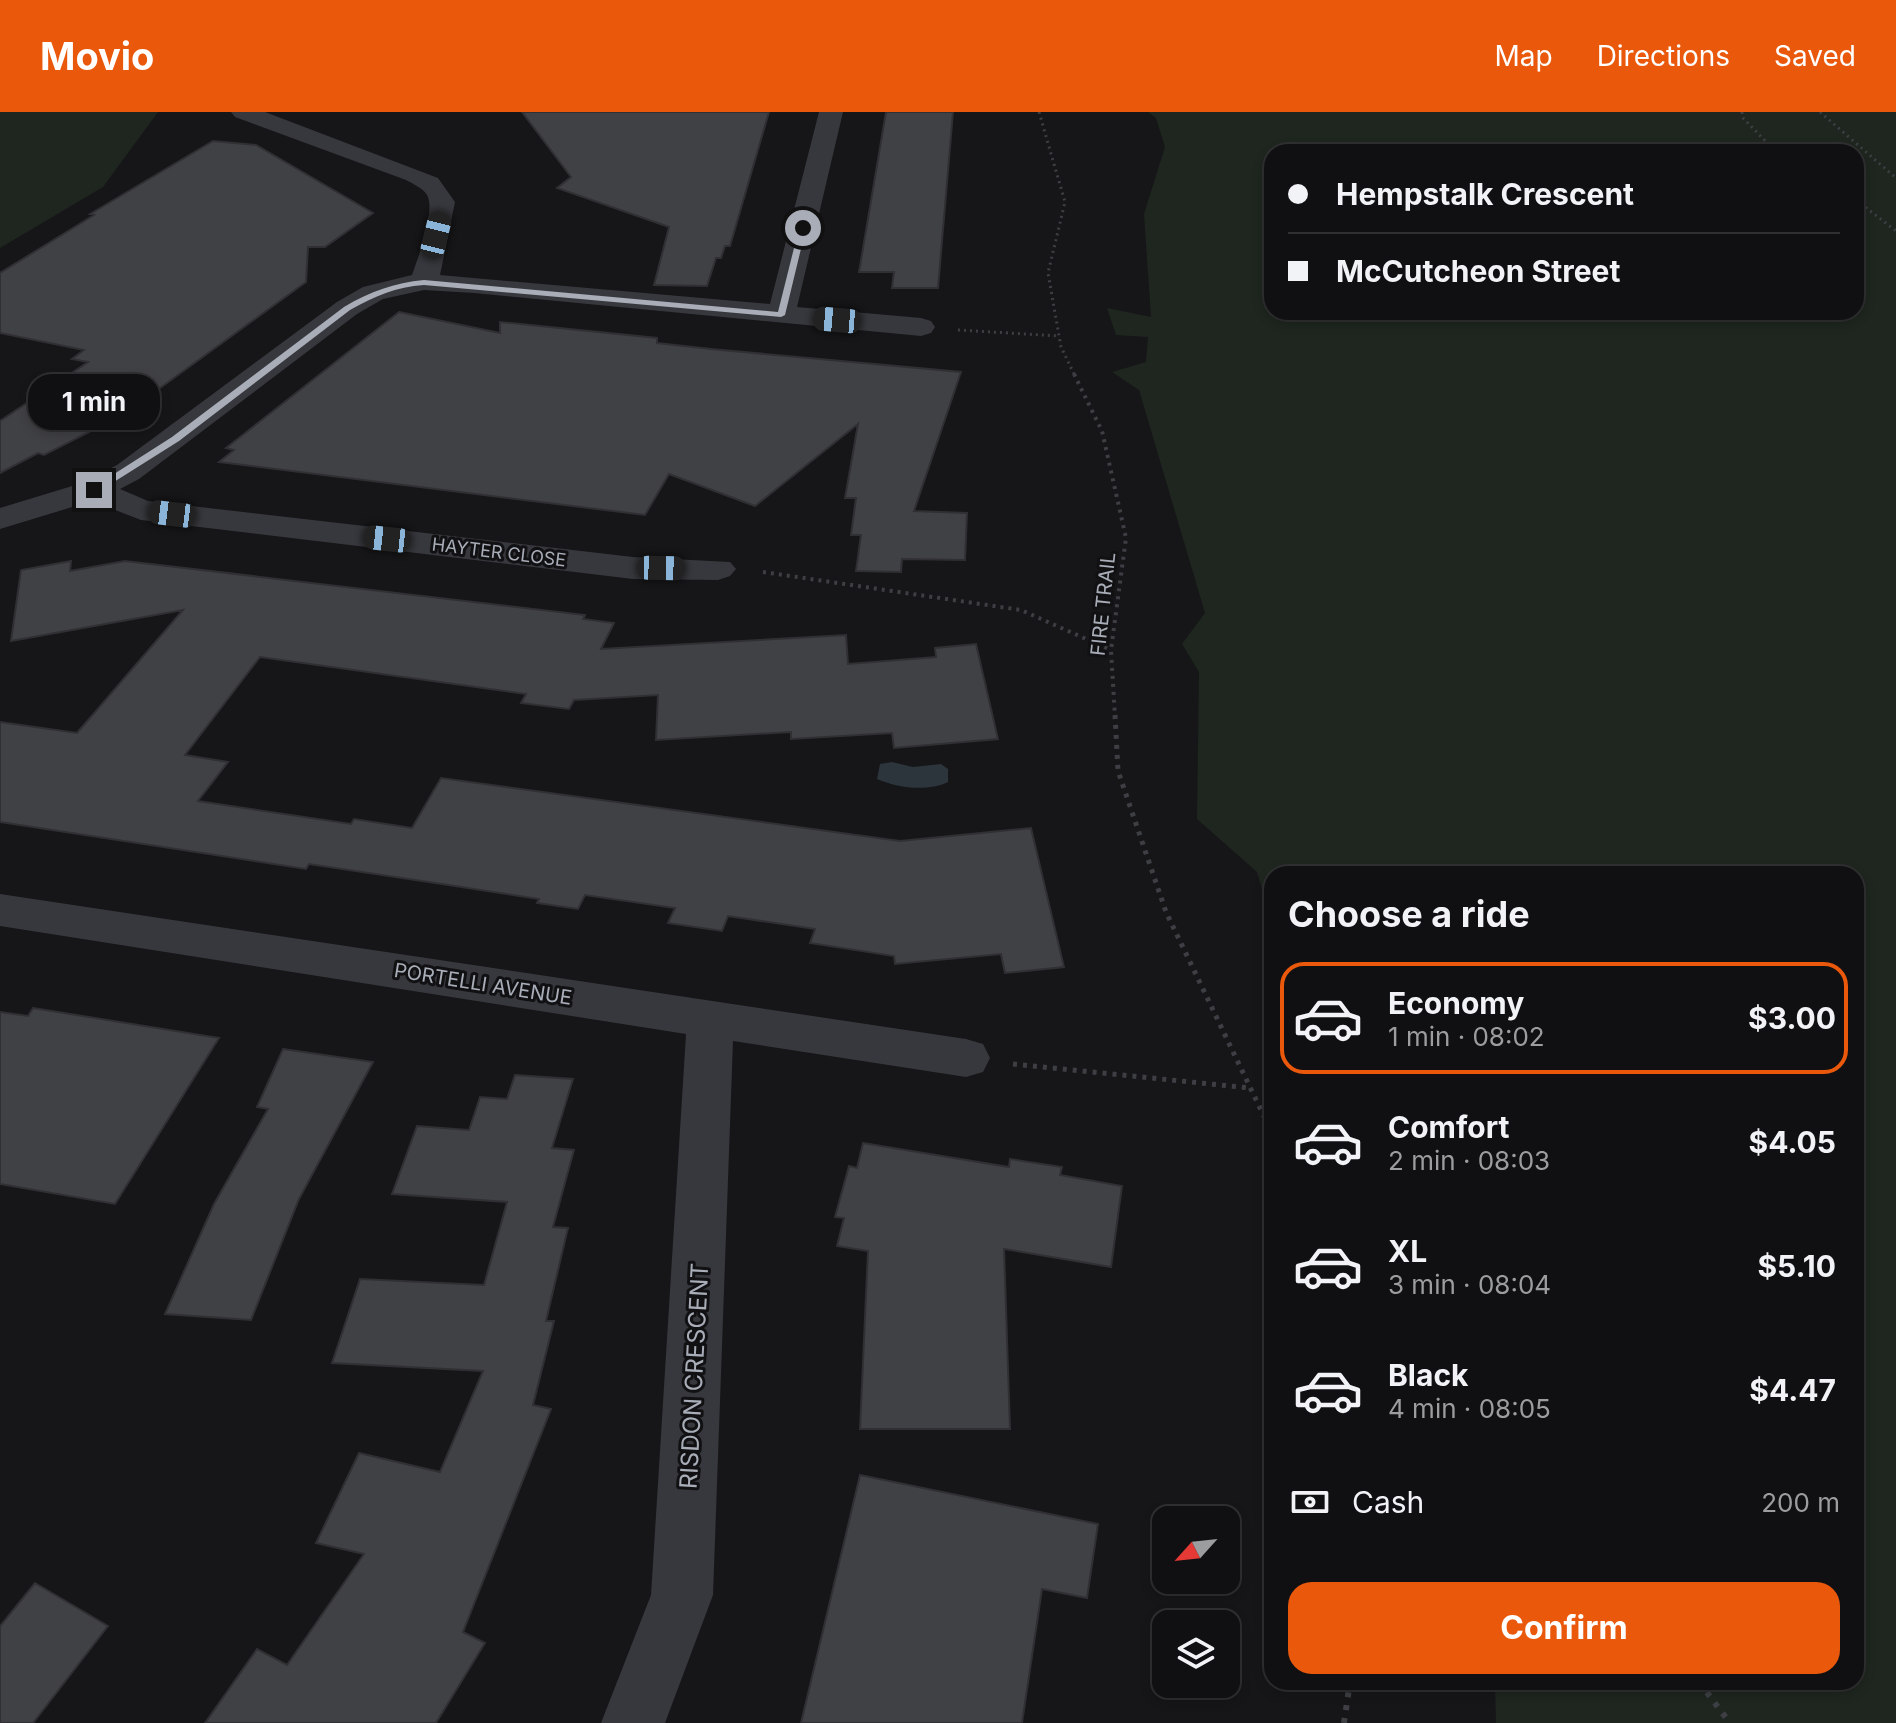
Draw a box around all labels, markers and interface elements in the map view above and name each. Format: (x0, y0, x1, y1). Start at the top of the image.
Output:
text: Movio (40, 33, 154, 79)
text: Map (1494, 39, 1553, 73)
text: Directions (1597, 39, 1730, 73)
text: Saved (1774, 39, 1856, 73)
text: Hempstalk Crescent (1336, 176, 1634, 212)
car (419, 209, 453, 261)
route start (785, 210, 821, 246)
text: McCutcheon Street (1336, 253, 1620, 289)
car (812, 306, 862, 334)
callout: 1 min (28, 374, 160, 430)
text: 1 min (62, 386, 126, 417)
route end (76, 472, 112, 508)
car (147, 499, 197, 529)
car (362, 525, 412, 553)
street label: HAYTER CLOSE (431, 533, 567, 571)
street label: FIRE TRAIL (1086, 551, 1120, 657)
car (637, 556, 685, 580)
text: Choose a ride (1288, 892, 1530, 936)
street label: PORTELLI AVENUE (392, 958, 574, 1010)
icon: car (1292, 982, 1364, 1054)
text: Economy (1388, 985, 1524, 1021)
text: $3.00 (1748, 1000, 1836, 1036)
text: 1 min · 08:02 (1388, 1021, 1545, 1052)
icon: car (1292, 1106, 1364, 1178)
text: Comfort (1388, 1109, 1509, 1145)
text: $4.05 (1749, 1124, 1836, 1160)
text: 2 min · 08:03 (1388, 1145, 1550, 1176)
icon: car (1292, 1230, 1364, 1302)
text: XL (1388, 1233, 1427, 1269)
text: $5.10 (1757, 1248, 1836, 1284)
street label: RISDON CRESCENT (674, 1262, 714, 1490)
text: 3 min · 08:04 (1388, 1269, 1551, 1300)
icon: car (1292, 1354, 1364, 1426)
text: Black (1388, 1357, 1468, 1393)
text: $4.47 (1749, 1372, 1836, 1408)
text: 4 min · 08:05 (1388, 1393, 1551, 1424)
icon: cash (1288, 1480, 1332, 1524)
text: Cash (1352, 1484, 1424, 1520)
text: 200 m (1761, 1487, 1840, 1518)
north arrow (1152, 1506, 1240, 1594)
map controls (1152, 1506, 1240, 1698)
button: Confirm (1288, 1582, 1840, 1674)
button: layers (1152, 1610, 1240, 1698)

